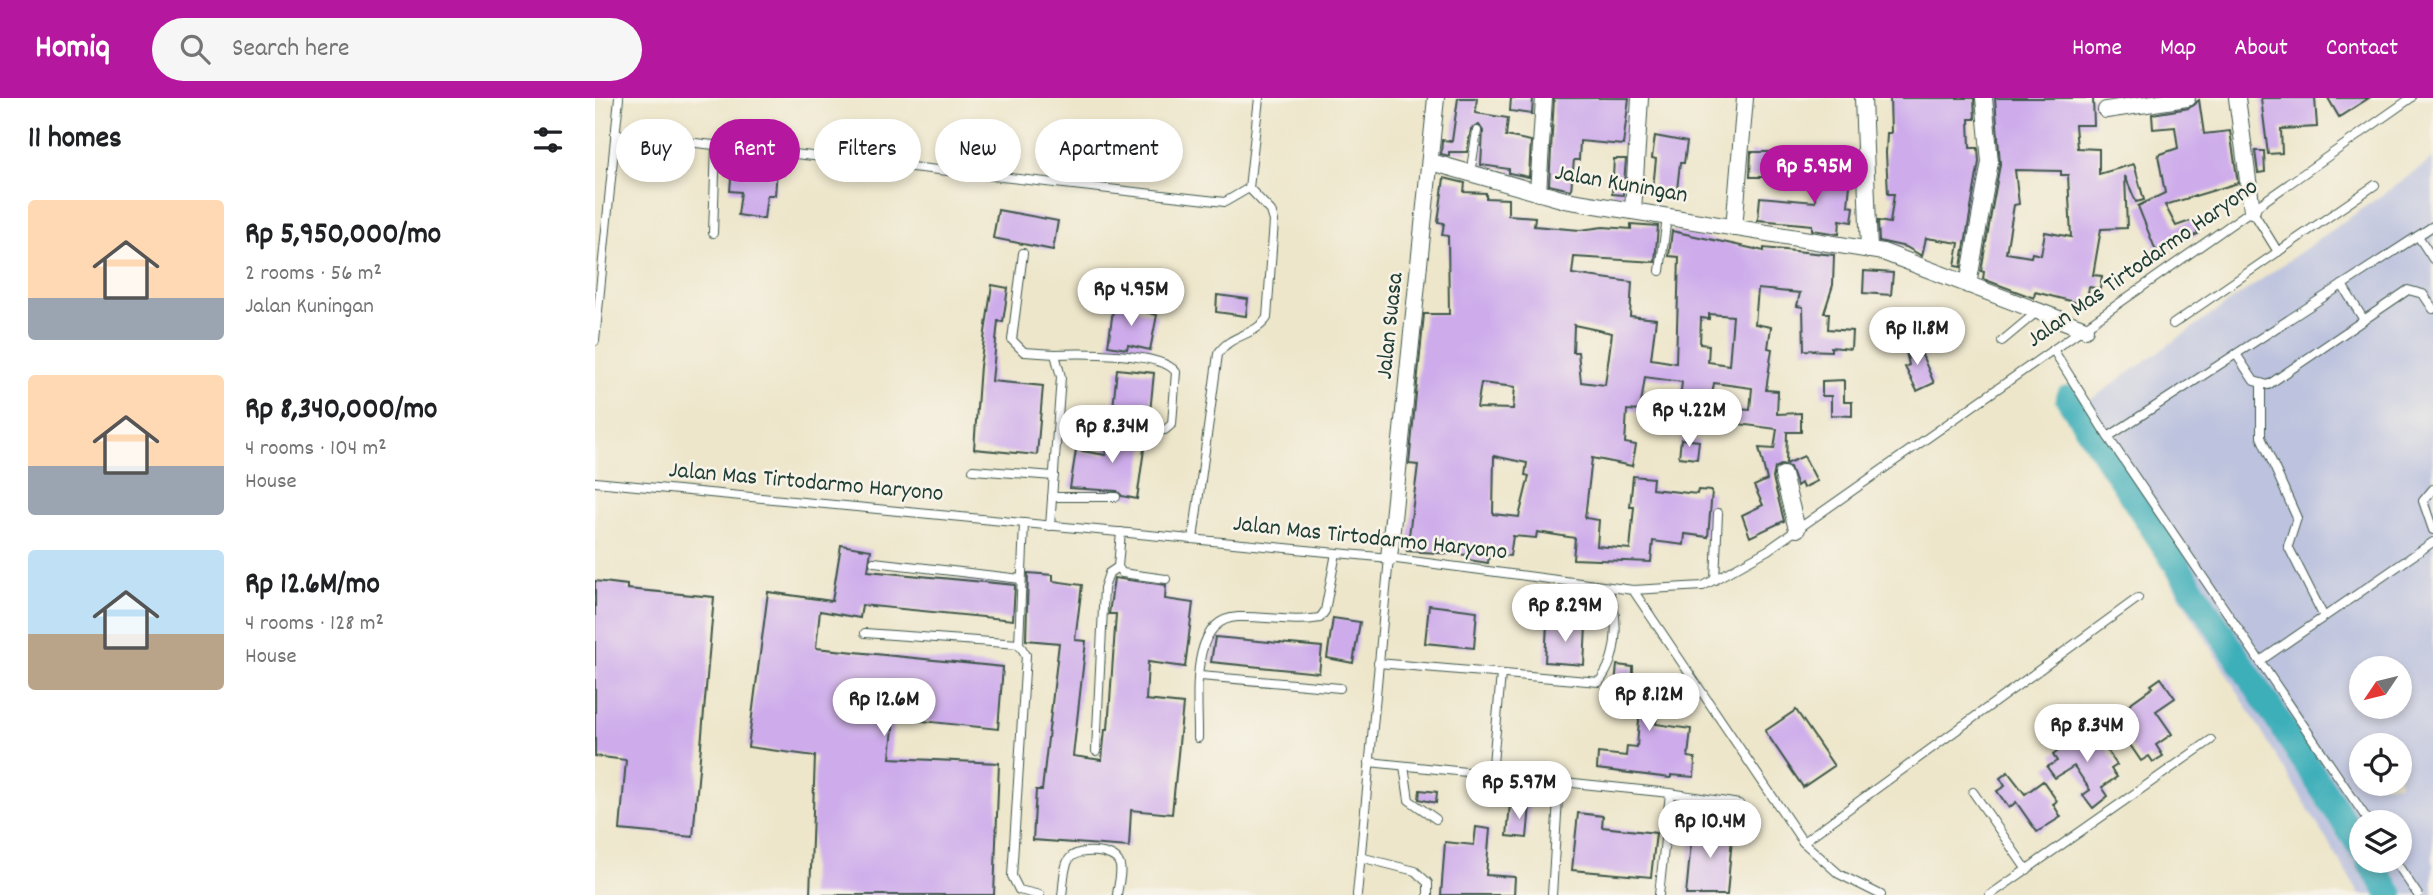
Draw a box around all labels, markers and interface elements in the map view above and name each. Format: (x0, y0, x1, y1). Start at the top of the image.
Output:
search box (152, 18, 642, 81)
text: Homiq (35, 26, 110, 73)
icon: search (176, 30, 214, 68)
text: Search here (232, 31, 349, 68)
text: Home (2072, 32, 2122, 66)
text: Map (2160, 32, 2196, 66)
text: About (2234, 32, 2288, 66)
text: Contact (2326, 32, 2398, 66)
text: 11 homes (28, 119, 122, 162)
chip: Buy (616, 119, 695, 182)
chip: Rent (709, 119, 800, 182)
chip: Filters (814, 119, 921, 182)
chip: New (935, 119, 1021, 182)
chip: Apartment (1035, 119, 1183, 182)
icon: filters (529, 121, 567, 159)
pin: Rp 5.95M (1742, 146, 1886, 205)
text: Rp 5.95M (1776, 151, 1852, 184)
street label: Jalan Kuningan (1552, 157, 1690, 213)
street label: Jalan Mas Tirtodarmo Haryono (2020, 171, 2266, 357)
text: Rp 5,950,000/mo (245, 215, 441, 258)
icon: home (84, 228, 168, 312)
text: 2 rooms · 56 m² (245, 258, 382, 291)
pin: Rp 4.95M (1059, 268, 1203, 328)
street label: Jalan Suasa (1368, 270, 1414, 381)
text: Rp 4.95M (1093, 274, 1169, 307)
text: Jalan Kuningan (245, 291, 374, 324)
pin: Rp 11.8M (1845, 308, 1989, 367)
text: Rp 11.8M (1885, 313, 1949, 346)
text: Rp 8,340,000/mo (245, 390, 437, 433)
pin: Rp 4.22M (1617, 390, 1761, 449)
text: Rp 4.22M (1652, 395, 1726, 428)
icon: home (84, 403, 168, 487)
pin: Rp 8.34M (1040, 406, 1184, 465)
text: Rp 8.34M (1075, 411, 1149, 444)
text: 4 rooms · 104 m² (245, 433, 387, 466)
street label: Jalan Mas Tirtodarmo Haryono (667, 454, 945, 512)
text: House (245, 466, 297, 499)
street label: Jalan Mas Tirtodarmo Haryono (1231, 508, 1509, 570)
text: Rp 12.6M/mo (245, 565, 380, 608)
icon: home (84, 578, 168, 662)
pin: Rp 8.29M (1493, 584, 1637, 644)
text: Rp 8.29M (1528, 590, 1602, 623)
text: 4 rooms · 128 m² (245, 608, 384, 641)
text: House (245, 641, 297, 674)
north arrow (2349, 656, 2411, 719)
map controls (2349, 656, 2412, 873)
pin: Rp 8.12M (1577, 674, 1721, 733)
pin: Rp 12.6M (812, 678, 956, 738)
text: Rp 8.12M (1615, 679, 1683, 712)
text: Rp 12.6M (849, 684, 919, 717)
pin: Rp 8.34M (2015, 704, 2159, 764)
text: Rp 8.34M (2050, 710, 2124, 743)
button: locate (2349, 733, 2412, 796)
pin: Rp 5.97M (1447, 762, 1591, 821)
text: Rp 5.97M (1482, 767, 1556, 800)
pin: Rp 10.4M (1638, 800, 1782, 860)
text: Rp 10.4M (1674, 806, 1746, 839)
button: layers (2349, 810, 2412, 873)

